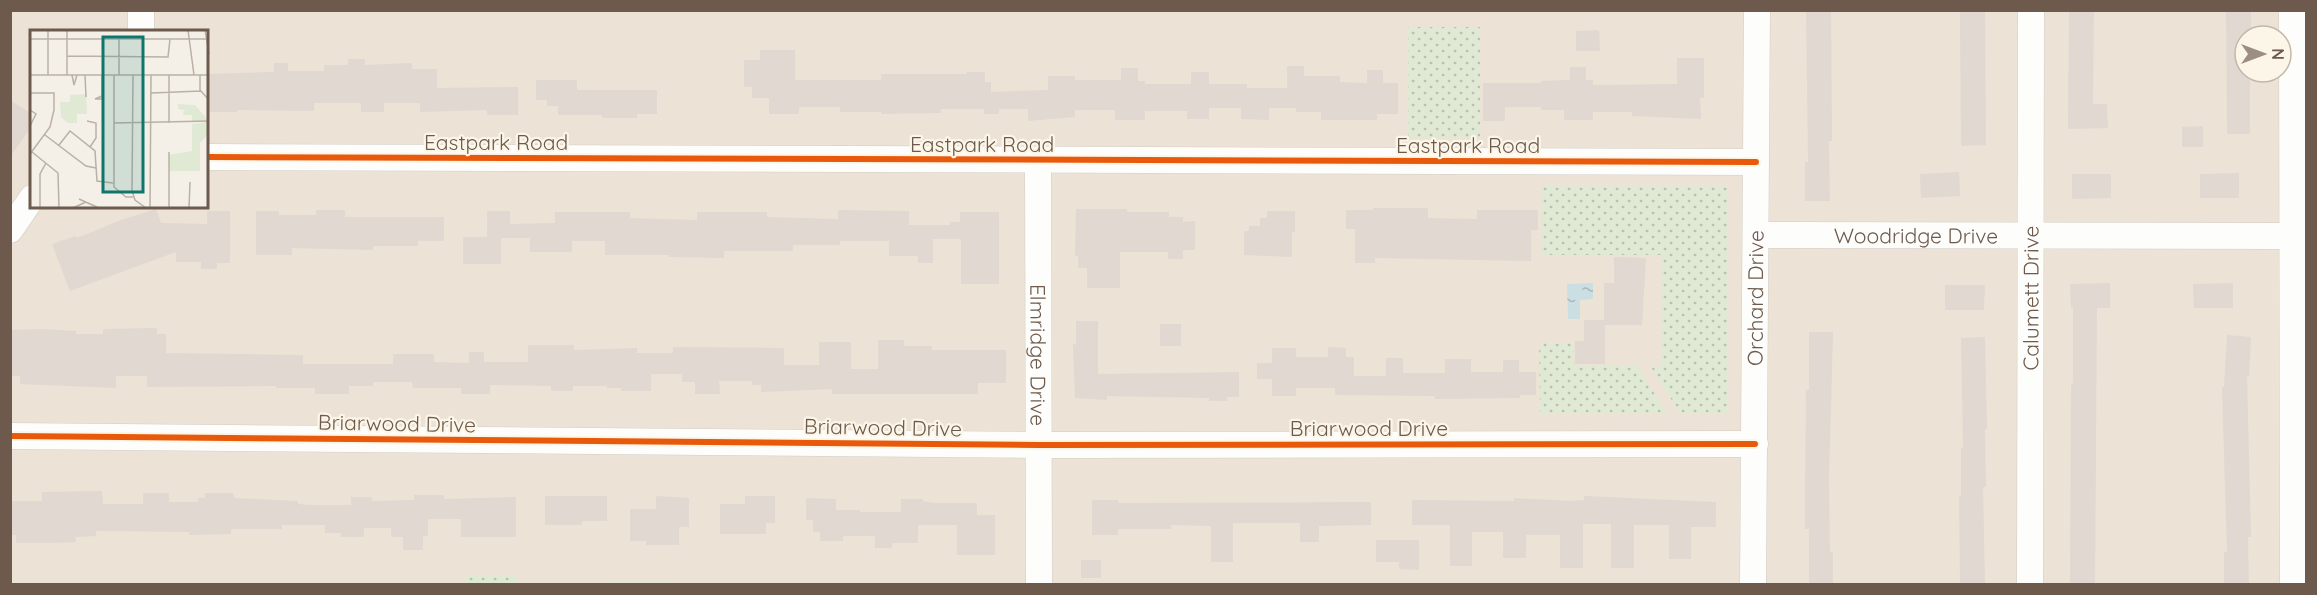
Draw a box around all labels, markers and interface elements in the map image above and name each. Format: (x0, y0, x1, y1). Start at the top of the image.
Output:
north arrow (2233, 24, 2293, 84)
inset map (30, 30, 208, 208)
text: N (2268, 48, 2288, 60)
street label: Eastpark Road (424, 129, 568, 155)
street label: Eastpark Road (910, 131, 1054, 157)
street label: Eastpark Road (1396, 132, 1540, 158)
street label: Woodridge Drive (1834, 222, 1998, 248)
street label: Calumett Drive (2017, 226, 2044, 370)
street label: Orchard Drive (1742, 230, 1768, 366)
street label: Elmridge Drive (1025, 284, 1052, 426)
street label: Briarwood Drive (318, 409, 476, 437)
street label: Briarwood Drive (804, 413, 962, 441)
street label: Briarwood Drive (1290, 415, 1448, 441)

